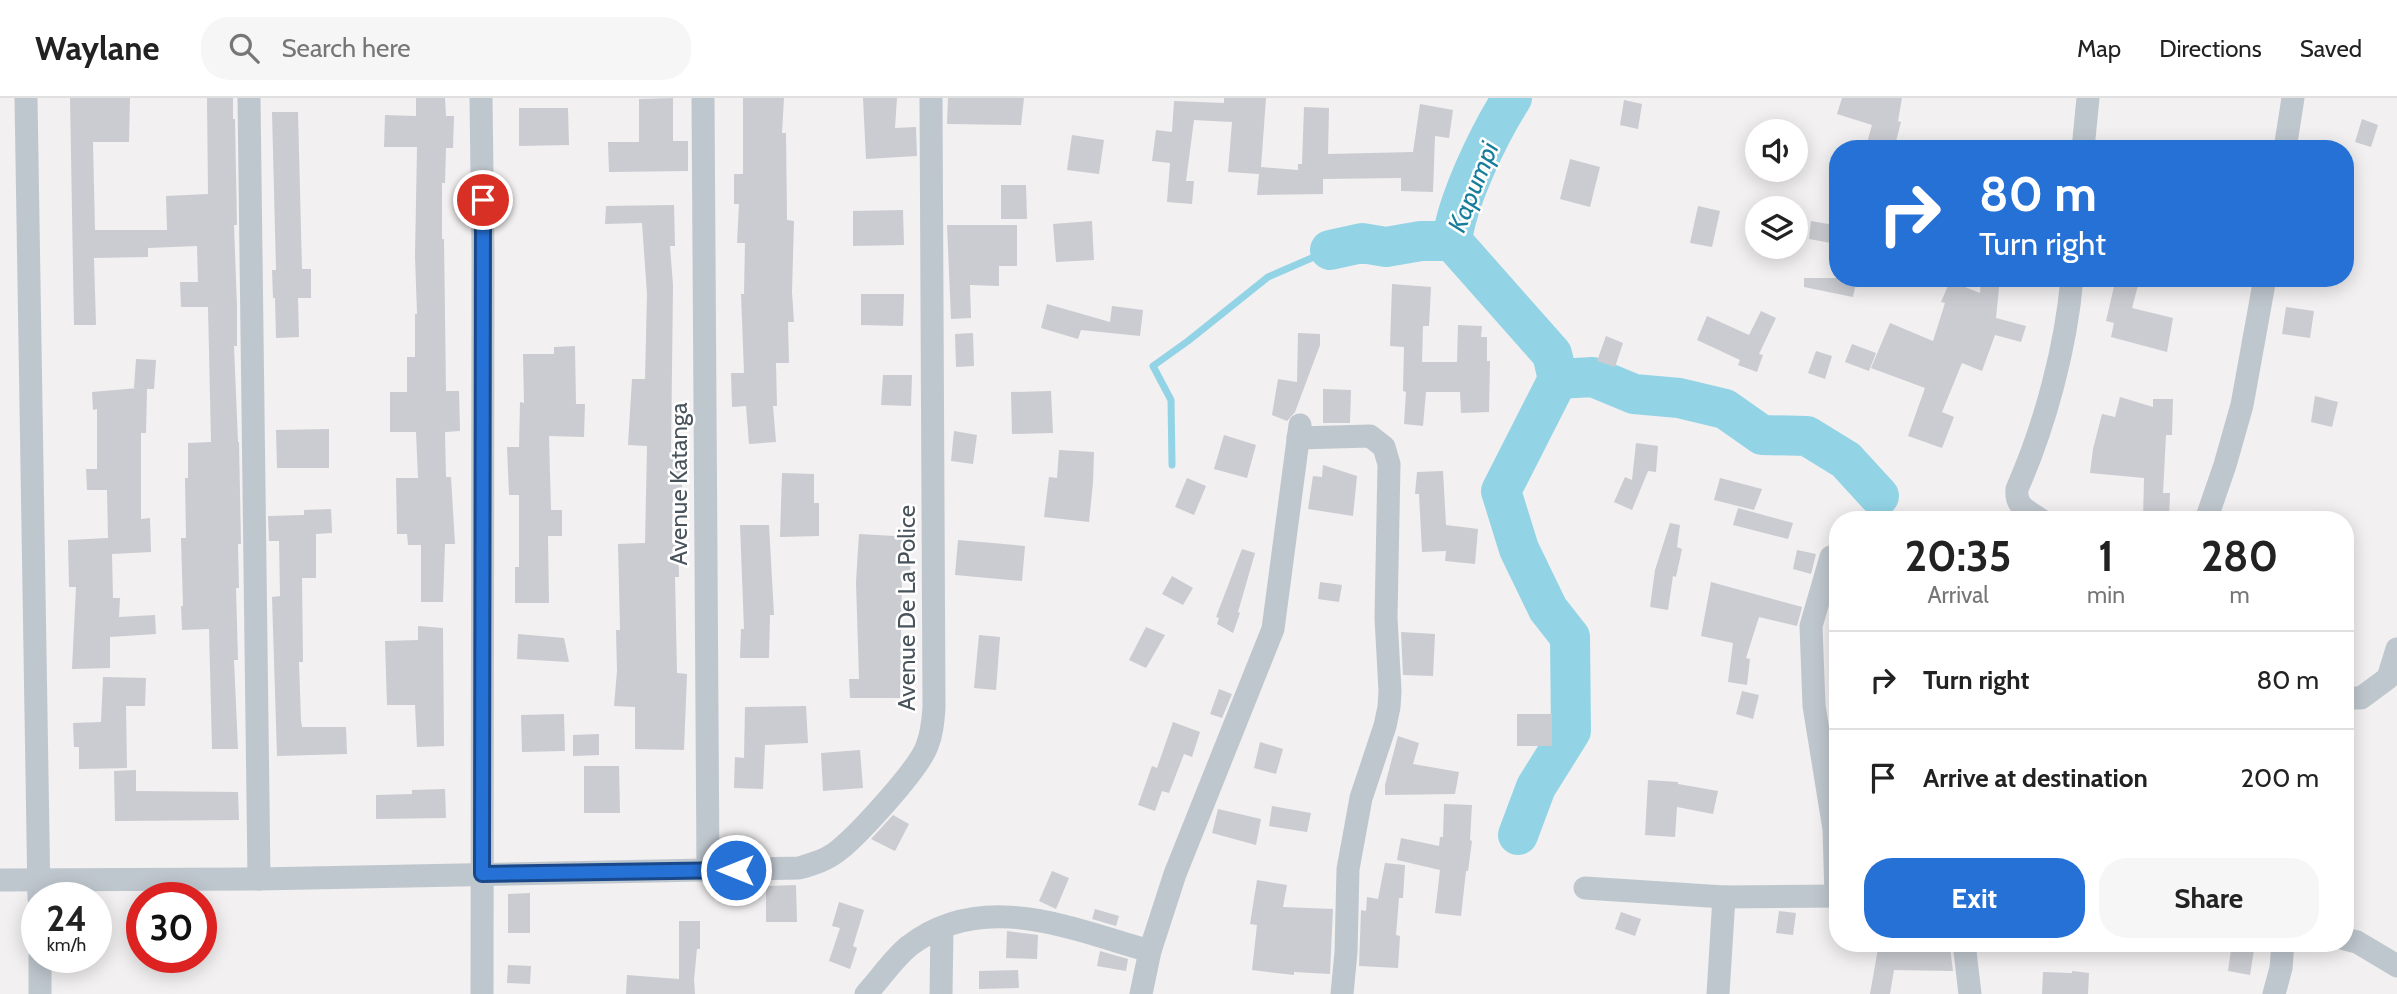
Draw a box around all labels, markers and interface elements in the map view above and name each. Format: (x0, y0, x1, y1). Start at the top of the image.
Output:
search box (201, 17, 691, 80)
text: Waylane (35, 28, 159, 68)
icon: search (225, 29, 263, 67)
text: Search here (281, 32, 411, 64)
text: Map (2077, 34, 2121, 63)
text: Directions (2159, 34, 2262, 63)
text: Saved (2300, 34, 2362, 63)
map controls (1745, 119, 1808, 259)
button: sound (1745, 119, 1808, 182)
water label: Kapumpi (1440, 137, 1506, 237)
text: 80 m (1979, 164, 2097, 223)
icon: right (1864, 168, 1955, 259)
pin (453, 170, 513, 230)
icon: arrive (464, 181, 502, 219)
button: layers (1745, 196, 1808, 259)
text: Turn right (1979, 224, 2106, 263)
street label: Avenue Katanga (664, 402, 693, 565)
street label: Avenue De La Police (892, 505, 921, 711)
text: 20:35 (1905, 530, 2011, 582)
text: 1 (2098, 530, 2114, 582)
text: 280 (2201, 530, 2278, 582)
text: Arrival (1927, 581, 1989, 609)
text: min (2087, 581, 2125, 609)
text: m (2229, 581, 2250, 609)
icon: right (1864, 661, 1902, 699)
text: Turn right (1923, 664, 2029, 696)
text: 80 m (2256, 664, 2319, 696)
icon: arrive (1864, 759, 1902, 797)
text: Arrive at destination (1923, 762, 2148, 794)
text: 200 m (2240, 762, 2319, 794)
position arrow (699, 833, 773, 907)
button: Exit (1864, 858, 2085, 938)
button: Share (2099, 858, 2319, 938)
speed limit sign: 30 (126, 882, 217, 973)
text: 24 (46, 897, 87, 940)
text: km/h (47, 934, 86, 956)

